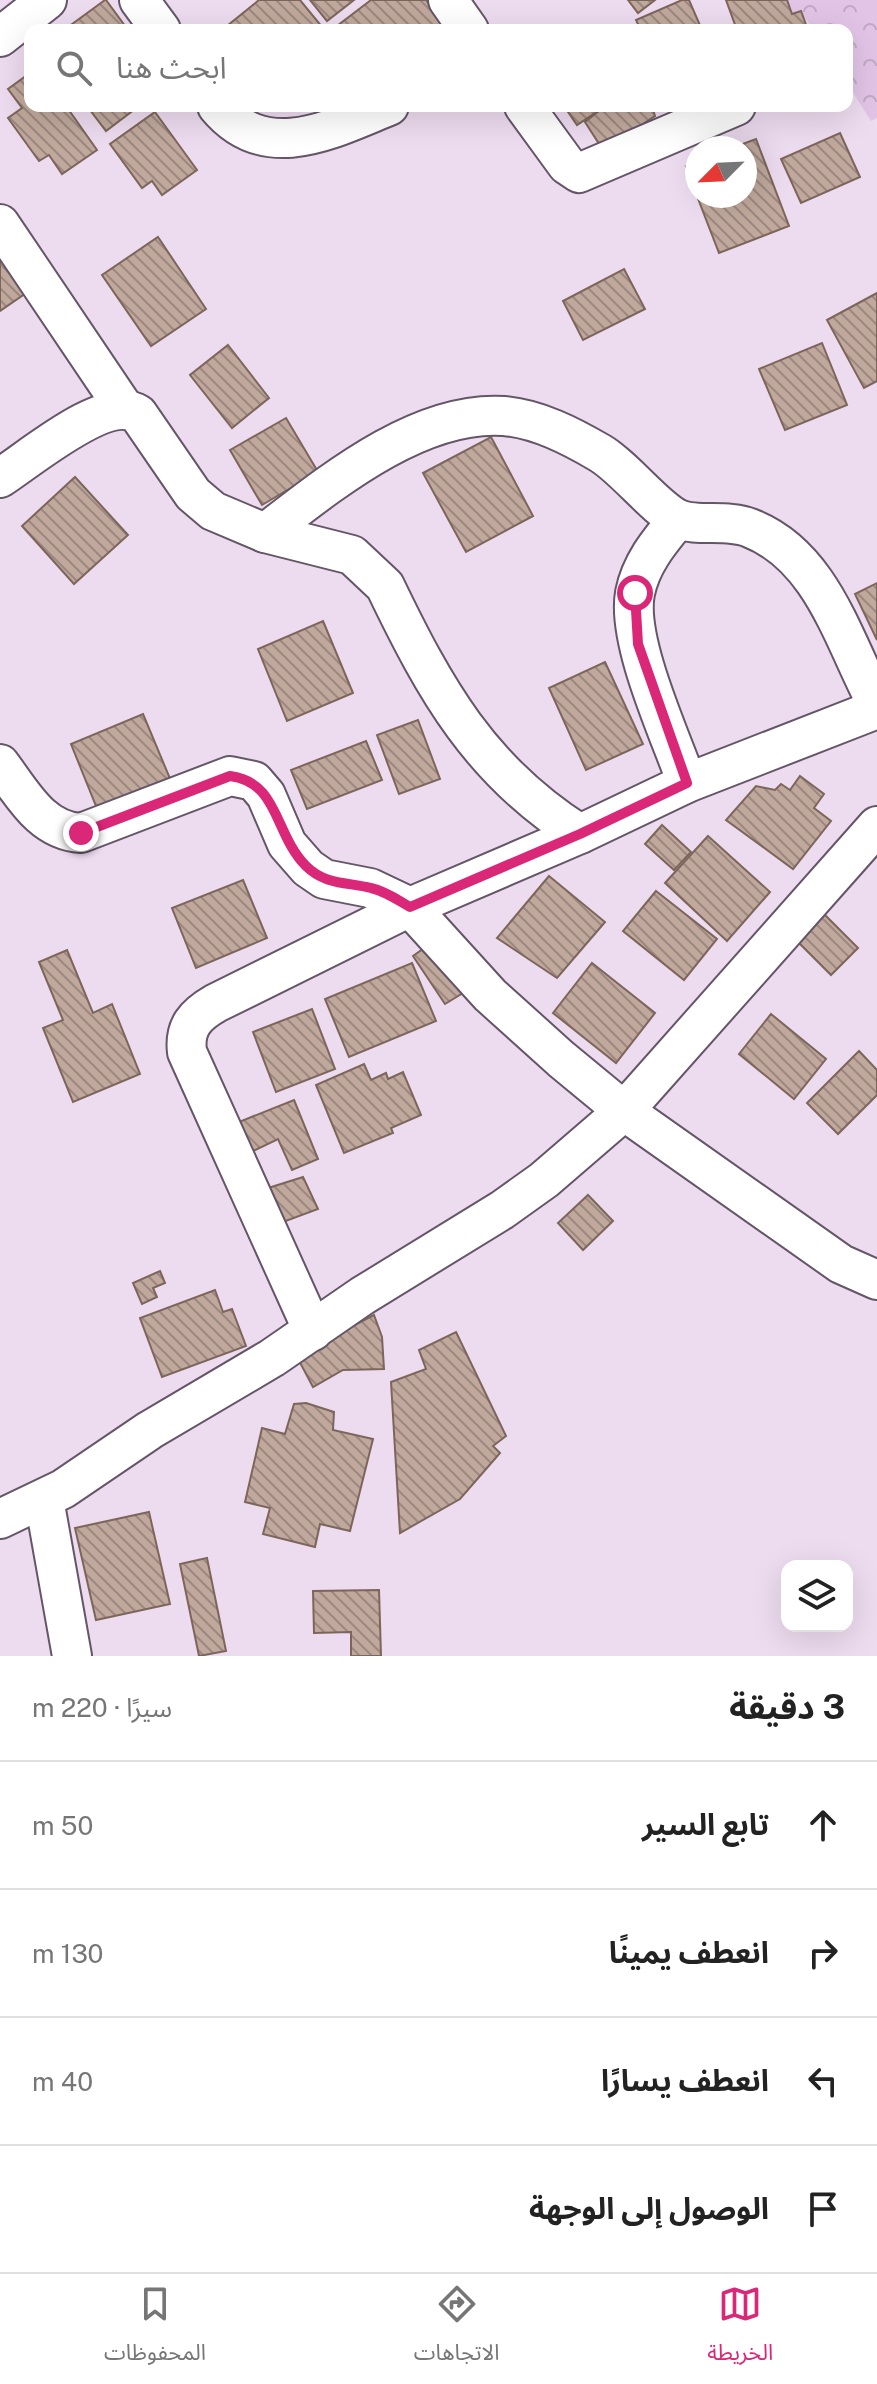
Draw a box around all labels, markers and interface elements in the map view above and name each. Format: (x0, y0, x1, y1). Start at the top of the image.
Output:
search box (24, 24, 853, 112)
icon: search (52, 46, 96, 90)
text: ابحث هنا (116, 49, 227, 85)
north arrow (685, 136, 757, 208)
route start (617, 575, 653, 611)
route end (63, 815, 99, 851)
map controls (781, 1560, 853, 1632)
button: layers (781, 1560, 853, 1632)
text: 3 دقيقة (729, 1687, 845, 1727)
text: سيرًا · 220 m (32, 1692, 172, 1723)
icon: ahead (801, 1803, 845, 1847)
text: تابع السير (642, 1806, 769, 1842)
text: 50 m (32, 1810, 93, 1841)
icon: right (801, 1931, 845, 1975)
text: انعطف يمينًا (609, 1934, 769, 1970)
text: 130 m (32, 1938, 104, 1969)
icon: left (801, 2059, 845, 2103)
text: انعطف يسارًا (601, 2062, 769, 2098)
text: 40 m (32, 2066, 93, 2097)
icon: arrive (801, 2187, 845, 2231)
text: الوصول إلى الوجهة (529, 2190, 769, 2226)
tab: المحفوظات (104, 2282, 206, 2376)
tab: الاتجاهات (414, 2282, 500, 2376)
tab: الخريطة (707, 2282, 773, 2376)

